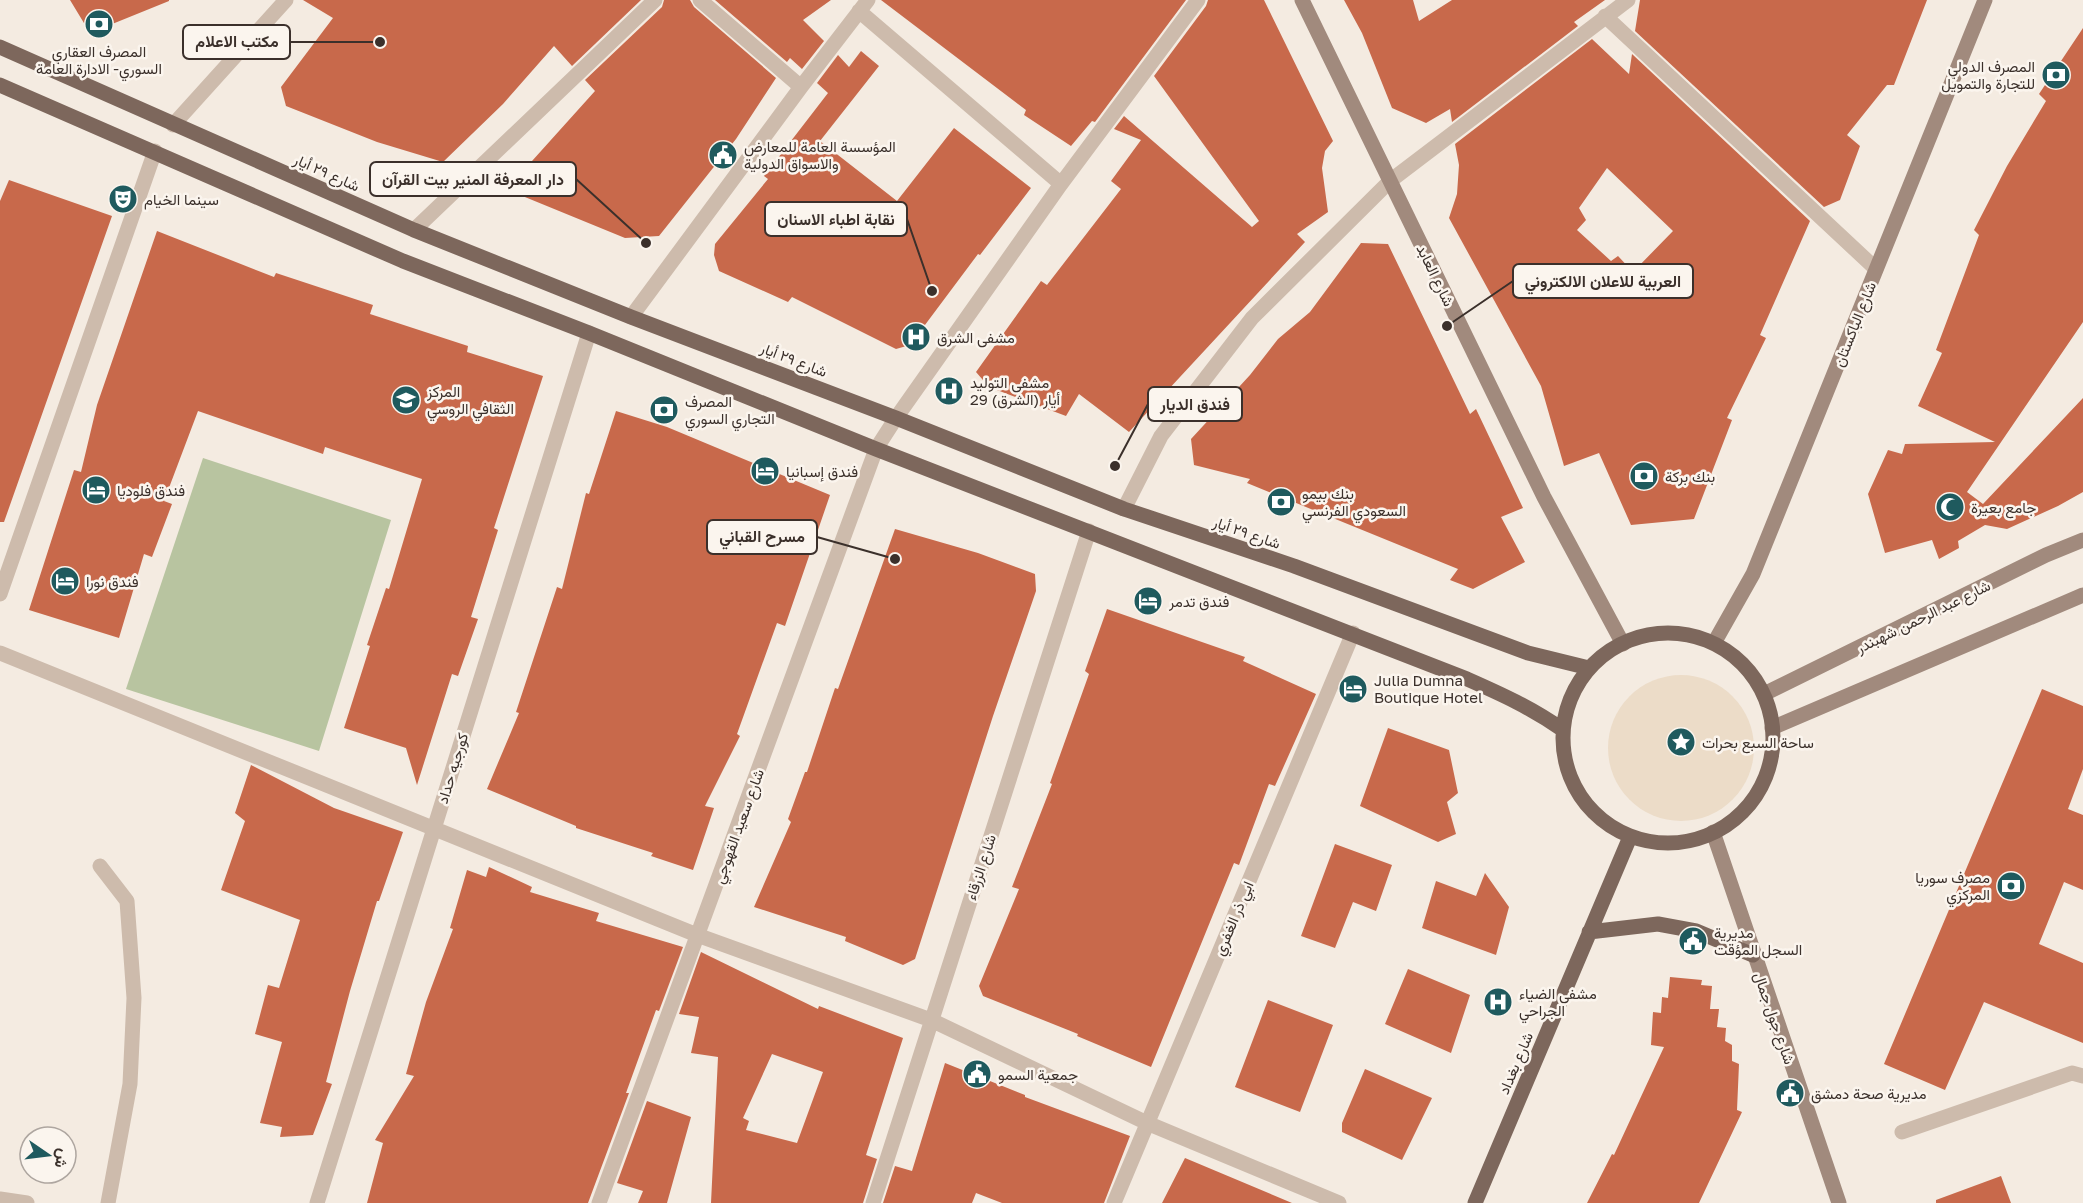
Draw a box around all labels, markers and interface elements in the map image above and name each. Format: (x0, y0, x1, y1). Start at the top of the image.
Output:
bank icon: المصرف العقاري السوري- الادارة العامة (83, 8, 115, 40)
callout: مكتب الاعلام (183, 25, 290, 59)
text: مكتب الاعلام (195, 31, 279, 52)
place label: المصرف العقاري السوري- الادارة العامة (36, 42, 162, 82)
place label: المصرف الدولي للتجارة والتمويل (1941, 57, 2035, 93)
bank icon: المصرف الدولي للتجارة والتمويل (2040, 59, 2072, 91)
place label: المؤسسة العامة للمعارض والاسواق الدولية (744, 137, 896, 173)
public building icon: المؤسسة العامة للمعارض والاسواق الدولية (707, 139, 739, 171)
street label: شارع ٢٩ أيار (289, 149, 363, 197)
callout: دار المعرفة المنير بيت القرآن (370, 162, 576, 196)
text: دار المعرفة المنير بيت القرآن (382, 169, 564, 190)
theatre icon: سينما الخيام (107, 183, 139, 215)
place label: سينما الخيام (144, 190, 219, 210)
callout: نقابة اطباء الاسنان (765, 202, 907, 236)
text: نقابة اطباء الاسنان (777, 209, 895, 229)
street label: شارع العابد (1411, 241, 1459, 310)
callout: العربية للاعلان الالكتروني (1513, 264, 1693, 298)
text: العربية للاعلان الالكتروني (1525, 271, 1681, 295)
street label: شارع الباكستان (1829, 279, 1882, 370)
hospital icon: مشفى الشرق (900, 321, 932, 353)
place label: مشفى الشرق (937, 328, 1015, 348)
street label: شارع ٢٩ أيار (756, 338, 830, 383)
place label: مشفى التوليد 29 أيار (الشرق) (970, 373, 1061, 409)
hospital icon: مشفى التوليد 29 أيار (الشرق) (933, 375, 965, 407)
place label: المركز الثقافي الروسي (426, 382, 514, 422)
school or university icon: المركز الثقافي الروسي (390, 384, 422, 416)
callout: فندق الديار (1148, 387, 1242, 421)
place label: المصرف التجاري السوري (685, 392, 775, 432)
bank icon: المصرف التجاري السوري (648, 394, 680, 426)
text: فندق الديار (1159, 394, 1230, 415)
hotel icon: فندق إسبانيا (749, 455, 781, 487)
bank icon: بنك بركة (1628, 460, 1660, 492)
place label: فندق إسبانيا (786, 462, 858, 482)
place label: بنك بركة (1665, 467, 1715, 486)
hotel icon: فندق فلوديا (80, 474, 112, 506)
place label: فندق فلوديا (117, 481, 185, 500)
place label: بنك بيمو السعودي الفرنسي (1302, 484, 1406, 524)
bank icon: بنك بيمو السعودي الفرنسي (1265, 486, 1297, 518)
mosque icon: جامع بعيرة (1934, 491, 1966, 523)
place label: جامع بعيرة (1971, 498, 2036, 519)
street label: شارع ٢٩ أيار (1209, 512, 1283, 555)
callout: مسرح القباني (707, 520, 817, 554)
text: مسرح القباني (719, 526, 805, 550)
hotel icon: فندق نورا (49, 565, 81, 597)
place label: فندق نورا (86, 572, 139, 591)
street label: شارع عبد الرحمن شهبندر (1852, 576, 1994, 659)
hotel icon: فندق تدمر (1132, 585, 1164, 617)
place label: فندق تدمر (1168, 592, 1230, 611)
place label: Julia Dumna Boutique Hotel (1374, 671, 1483, 706)
hotel icon: Julia Dumna Boutique Hotel (1337, 673, 1369, 705)
place icon: ساحة السبع بحرات (1665, 726, 1697, 758)
street label: كورجيه حداد (433, 730, 472, 806)
place label: ساحة السبع بحرات (1702, 733, 1814, 754)
street label: شارع سعيد القهوجي (709, 766, 772, 888)
street label: شارع الزرقاء (961, 832, 1002, 903)
place label: مصرف سوريا المركزي (1915, 868, 1990, 908)
bank icon: مصرف سوريا المركزي (1995, 870, 2027, 902)
street label: ابي ذر الغفري (1209, 878, 1261, 960)
place label: مديرية السجل المؤقت (1714, 923, 1802, 959)
public building icon: مديرية السجل المؤقت (1677, 925, 1709, 957)
street label: شارع جول جمال (1748, 970, 1799, 1068)
place label: مشفى الضياء الجراحي (1519, 984, 1597, 1024)
hospital icon: مشفى الضياء الجراحي (1482, 986, 1514, 1018)
street label: شارع بغداد (1494, 1029, 1539, 1098)
public building icon: جمعية السمو (961, 1058, 993, 1090)
place label: جمعية السمو (998, 1065, 1078, 1084)
public building icon: مديرية صحة دمشق (1774, 1077, 1806, 1109)
place label: مديرية صحة دمشق (1811, 1084, 1927, 1104)
north arrow (18, 1125, 78, 1185)
text: ش (51, 1147, 75, 1170)

